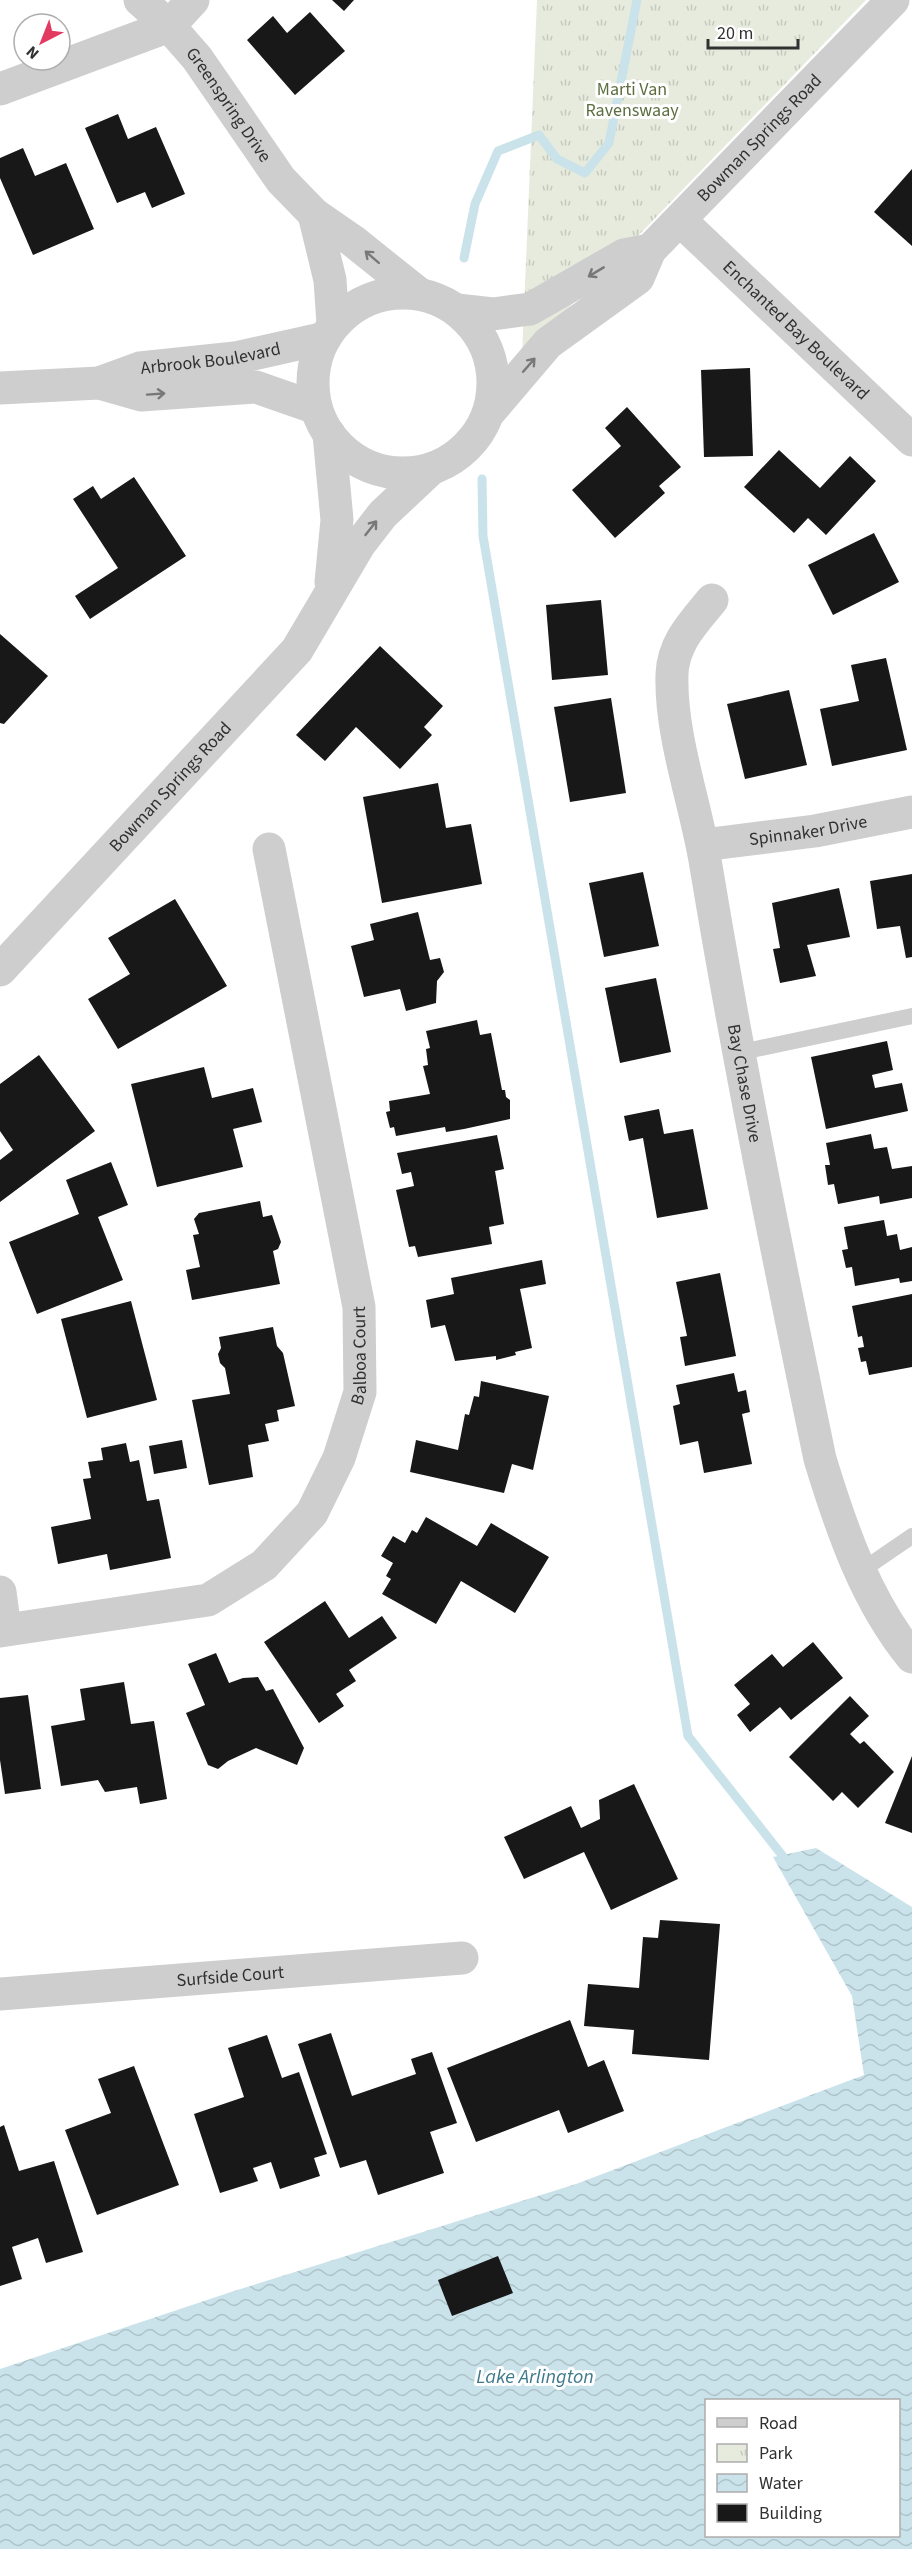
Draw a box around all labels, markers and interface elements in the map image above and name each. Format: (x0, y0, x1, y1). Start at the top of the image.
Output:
north arrow (12, 12, 72, 72)
scale bar (708, 12, 798, 50)
text: 20 m (717, 21, 753, 46)
text: N (21, 41, 44, 64)
street label: Greenspring Drive (180, 42, 278, 167)
street label: Bowman Springs Road (691, 68, 827, 207)
park label: Marti Van Ravenswaay (585, 77, 679, 123)
one-way arrow (365, 250, 380, 264)
street label: Enchanted Bay Boulevard (717, 254, 875, 406)
one-way arrow (588, 266, 605, 278)
street label: Arbrook Boulevard (139, 336, 283, 380)
one-way arrow (522, 358, 536, 373)
one-way arrow (146, 388, 166, 399)
one-way arrow (365, 521, 378, 537)
street label: Bowman Springs Road (103, 716, 237, 857)
street label: Spinnaker Drive (747, 809, 869, 852)
street label: Bay Chase Drive (721, 1022, 768, 1145)
street label: Balboa Court (344, 1306, 373, 1408)
street label: Surfside Court (176, 1959, 285, 1993)
water label: Lake Arlington (476, 2363, 594, 2391)
legend (705, 2399, 900, 2537)
text: Road (759, 2411, 798, 2436)
text: Park (759, 2441, 793, 2466)
text: Water (759, 2471, 803, 2496)
text: Building (759, 2501, 822, 2526)

